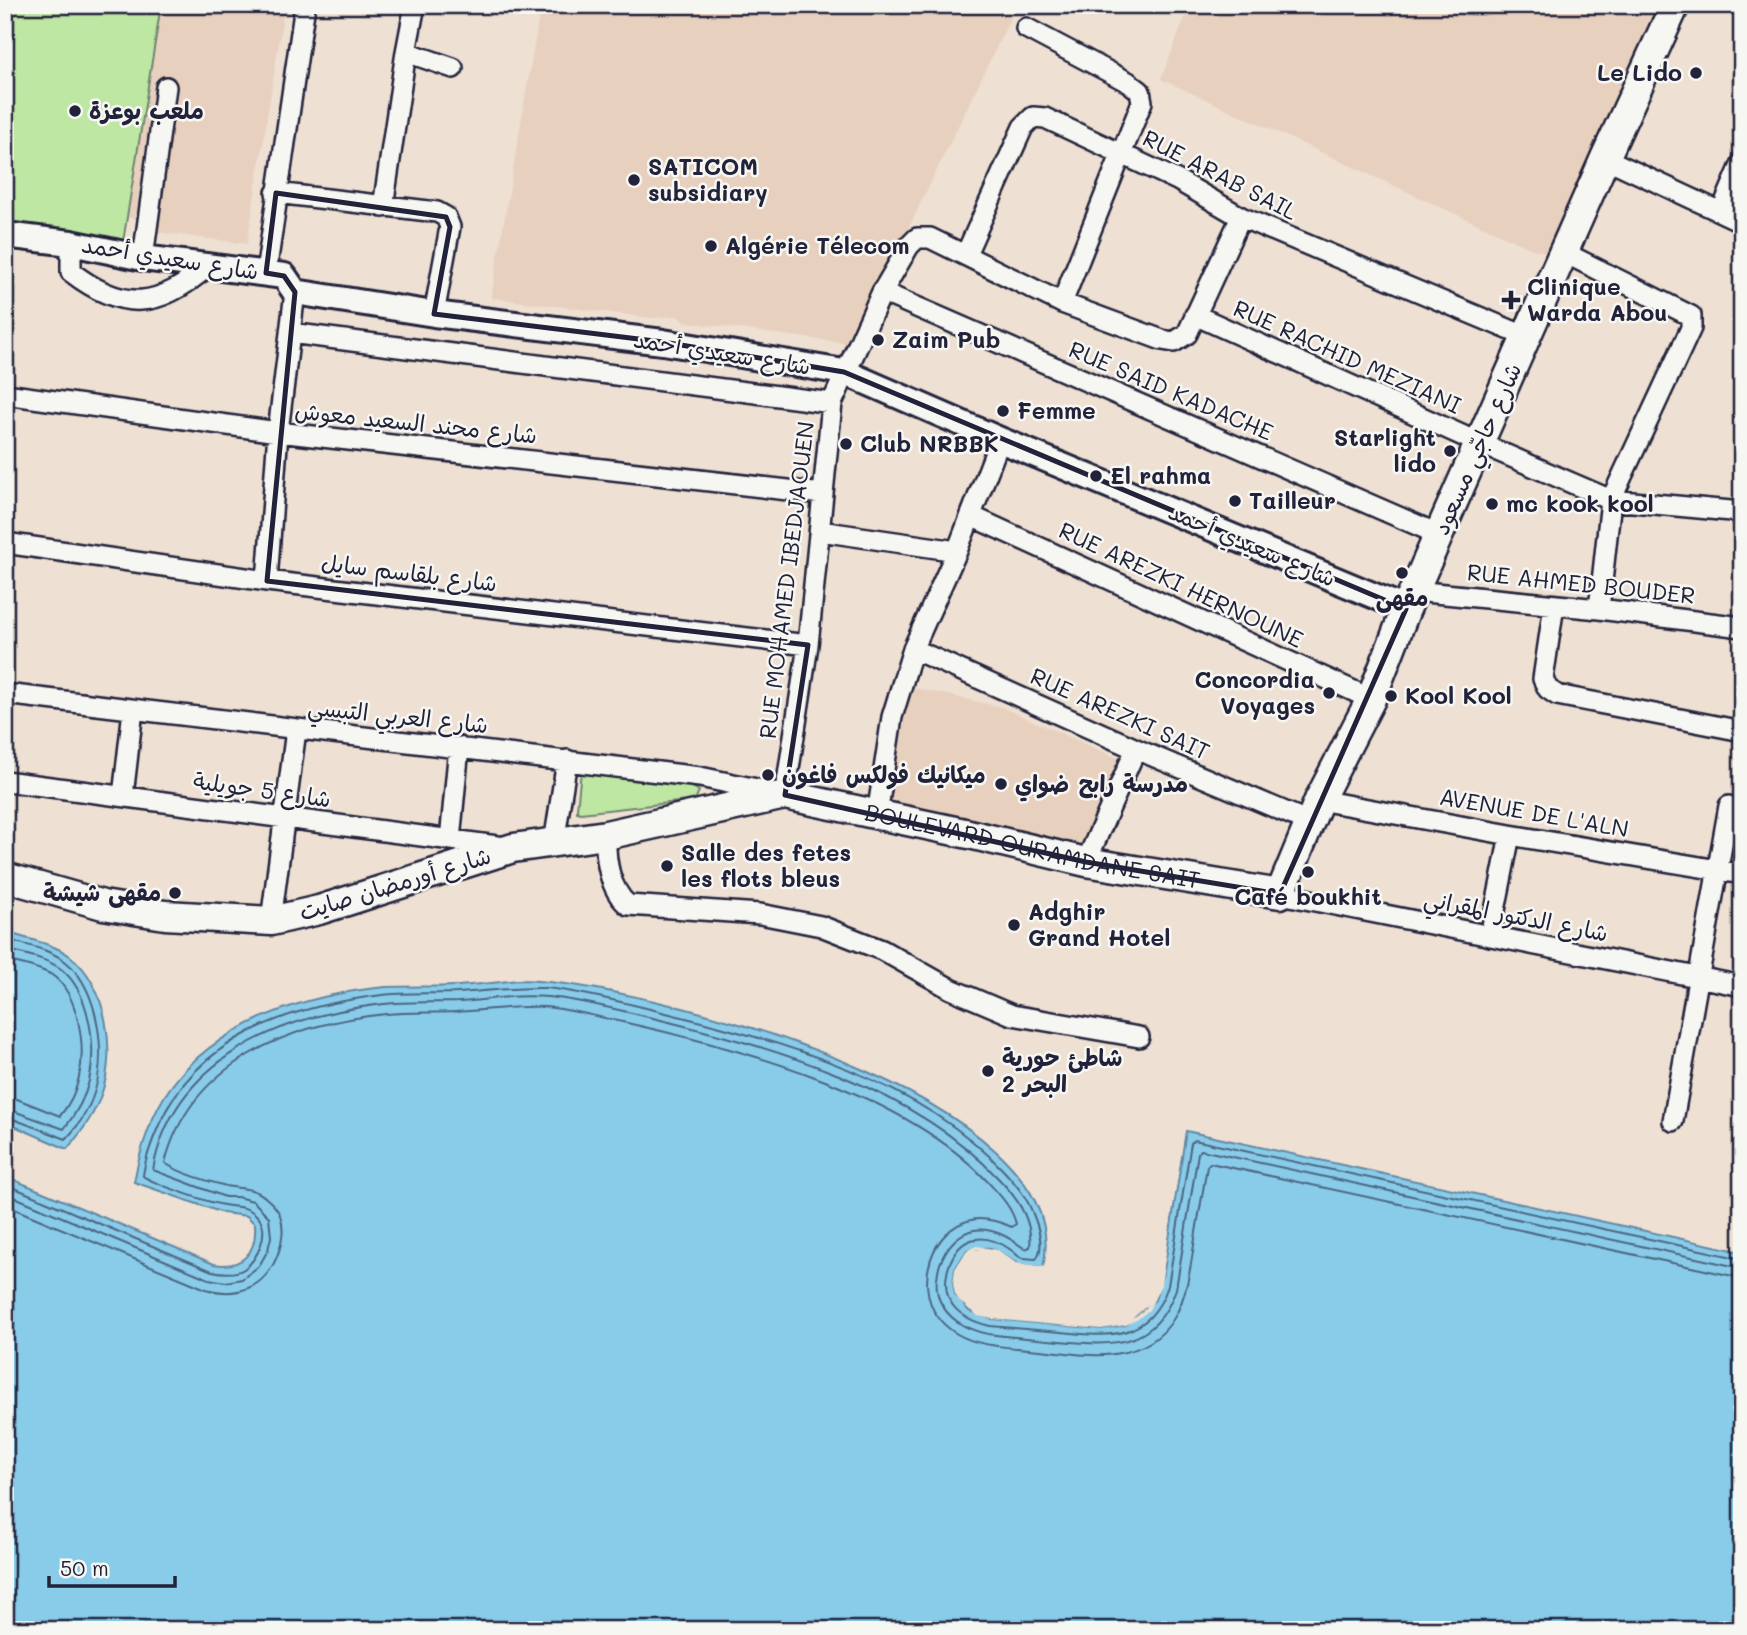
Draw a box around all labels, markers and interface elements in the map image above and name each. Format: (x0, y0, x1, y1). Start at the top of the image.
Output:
place label: Le Lido (1597, 57, 1682, 87)
marker: Le Lido (1688, 65, 1704, 81)
place label: ملعب بوعزة (89, 95, 204, 126)
marker: ملعب بوعزة (67, 103, 83, 119)
street label: RUE ARAB SAIL (1138, 122, 1303, 226)
place label: SATICOM subsidiary (648, 151, 768, 207)
marker: SATICOM subsidiary (626, 172, 642, 188)
street label: شارع سعيدي أحمد (79, 228, 261, 289)
place label: Algérie Télecom (725, 230, 910, 260)
marker: Algérie Télecom (703, 238, 719, 254)
place label: Clinique Warda Abou (1527, 271, 1667, 327)
marker: Clinique Warda Abou (1501, 290, 1521, 310)
street label: RUE RACHID MEZIANI (1229, 292, 1466, 420)
street label: شارع سعيدي أحمد (631, 323, 813, 384)
place label: Zaim Pub (892, 324, 1000, 354)
marker: Zaim Pub (870, 332, 886, 348)
street label: RUE SAID KADACHE (1065, 333, 1278, 447)
street label: شارع حاجّي مسعود (1425, 358, 1534, 542)
street label: شارع محند السعيد معوش (293, 394, 539, 452)
place label: Femme (1017, 395, 1096, 425)
marker: Femme (995, 403, 1011, 419)
street label: RUE MOHAMED IBEDJAOUEN (752, 419, 820, 740)
place label: Starlight lido (1334, 422, 1436, 478)
place label: Club NRBBK (860, 428, 999, 458)
marker: Club NRBBK (838, 436, 854, 452)
marker: Starlight lido (1442, 443, 1458, 459)
place label: El rahma (1110, 460, 1211, 490)
marker: El rahma (1088, 468, 1104, 484)
place label: Tailleur (1249, 485, 1336, 515)
place label: mc kook kool (1506, 488, 1654, 518)
marker: Tailleur (1227, 493, 1243, 509)
street label: شارع سعيدي أحمد (1163, 495, 1341, 596)
marker: mc kook kool (1484, 496, 1500, 512)
street label: RUE AREZKI HERNOUNE (1054, 514, 1308, 654)
street label: شارع بلقاسم سايل (319, 546, 499, 602)
street label: RUE AHMED BOUDER (1466, 556, 1697, 610)
marker: مقهى (1394, 565, 1410, 581)
place label: مقهى (1376, 582, 1428, 613)
street label: RUE AREZKI SAIT (1026, 660, 1215, 766)
place label: Concordia Voyages (1195, 664, 1315, 720)
place label: Kool Kool (1405, 680, 1512, 710)
marker: Concordia Voyages (1321, 685, 1337, 701)
marker: Kool Kool (1383, 688, 1399, 704)
street label: شارع العربي التبسي (306, 691, 490, 746)
place label: ميكانيك فولكس فاغون (782, 759, 986, 790)
street label: شارع 5 جويلية (191, 765, 333, 815)
marker: ميكانيك فولكس فاغون (760, 767, 776, 783)
place label: مدرسة رابح ضواي (1015, 768, 1188, 802)
marker: مدرسة رابح ضواي (993, 776, 1009, 792)
street label: AVENUE DE L'ALN (1437, 781, 1631, 843)
street label: BOULEVARD OURAMDANE SAIT (862, 796, 1203, 895)
place label: Salle des fetes les flots bleus (681, 837, 851, 893)
street label: شارع أورمضان صايت (295, 840, 495, 928)
marker: Salle des fetes les flots bleus (659, 858, 675, 874)
marker: Café boukhit (1300, 864, 1316, 880)
place label: مقهى شيشة (43, 877, 161, 908)
place label: Café boukhit (1234, 881, 1382, 911)
street label: شارع الدكتور المقراني (1420, 882, 1611, 954)
marker: مقهى شيشة (167, 885, 183, 901)
place label: Adghir Grand Hotel (1028, 896, 1170, 952)
marker: Adghir Grand Hotel (1006, 917, 1022, 933)
place label: شاطئ حورية البحر 2 (1002, 1042, 1122, 1098)
marker: شاطئ حورية البحر 2 (980, 1063, 996, 1079)
scale bar (49, 1544, 175, 1588)
text: 50 m (60, 1554, 109, 1581)

